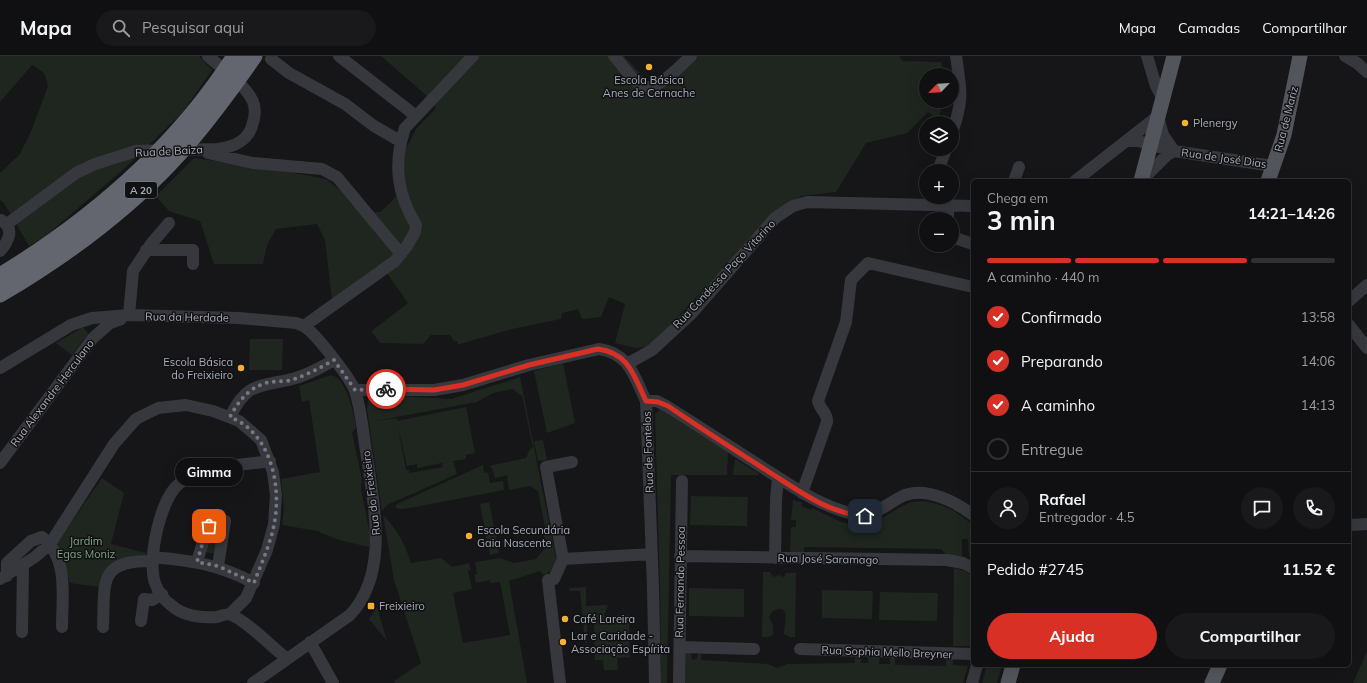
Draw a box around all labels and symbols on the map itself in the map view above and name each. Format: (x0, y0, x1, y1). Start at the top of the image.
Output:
marker: Escola Básica Anes de Cernache (644, 62, 654, 72)
north arrow (919, 68, 959, 108)
place label: Escola Básica Anes de Cernache (603, 73, 695, 100)
street label: Rua de Mariz (1271, 84, 1301, 153)
place label: Plenergy (1193, 116, 1238, 130)
marker: Plenergy (1180, 118, 1190, 128)
street label: Rua de Baiza (135, 142, 203, 160)
street label: Rua de José Dias (1180, 145, 1268, 171)
road number: A 20 (125, 182, 157, 198)
street label: Rua Condessa Paço Vitorino (670, 217, 778, 331)
street label: Rua da Herdade (145, 309, 229, 325)
street label: Rua Alexandre Herculano (7, 337, 97, 449)
place label: Escola Básica do Freixieiro (163, 355, 233, 382)
marker: Escola Básica do Freixieiro (236, 363, 246, 373)
courier (366, 369, 406, 409)
street label: Rua de Fontelos (640, 411, 656, 493)
street label: Rua do Freixieiro (359, 450, 383, 536)
callout: Gimma (175, 458, 243, 486)
pin (848, 499, 882, 533)
pin (192, 509, 226, 543)
place label: Escola Secundária Gaia Nascente (477, 523, 570, 550)
street label: Rua Fernando Pessoa (672, 526, 688, 638)
marker: Escola Secundária Gaia Nascente (464, 531, 474, 541)
park label: Jardim Egas Moniz (57, 534, 116, 561)
street label: Rua José Saramago (777, 551, 879, 567)
place label: Freixieiro (379, 599, 425, 613)
marker: Freixieiro (366, 601, 376, 611)
place label: Café Lareira (573, 612, 635, 626)
marker: Café Lareira (560, 614, 570, 624)
place label: Lar e Caridade - Associação Espírita (571, 629, 670, 656)
marker: Lar e Caridade - Associação Espírita (558, 637, 568, 647)
street label: Rua Sophia Mello Breyner (821, 643, 953, 661)

